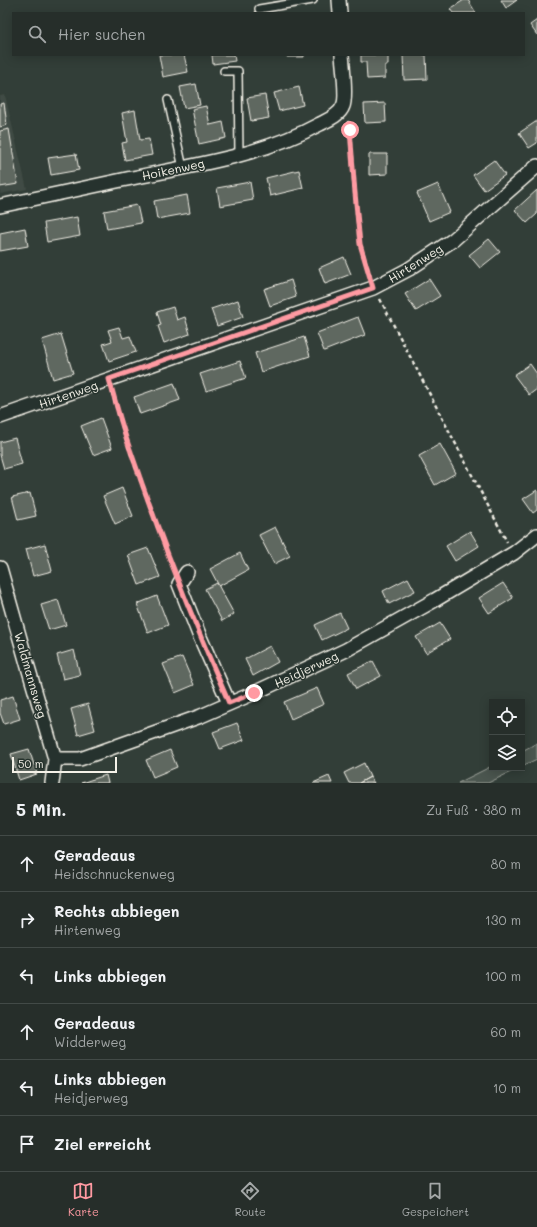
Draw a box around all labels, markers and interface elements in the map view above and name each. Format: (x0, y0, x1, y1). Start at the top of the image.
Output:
search box (12, 12, 525, 56)
icon: search (26, 23, 48, 45)
text: Hier suchen (58, 24, 145, 44)
route start (341, 121, 359, 139)
street label: Hoikenweg (140, 155, 206, 183)
street label: Hirtenweg (385, 240, 445, 286)
street label: Hirtenweg (36, 376, 100, 412)
street label: Waldmannsweg (11, 630, 51, 720)
street label: Heidjerweg (272, 647, 340, 691)
route end (245, 684, 263, 702)
map controls (489, 699, 525, 771)
button: locate (489, 699, 525, 735)
button: layers (489, 735, 525, 771)
scale bar (12, 755, 117, 774)
text: 50 m (18, 756, 44, 771)
text: 5 Min. (16, 798, 67, 820)
text: Zu Fuß · 380 m (426, 801, 521, 818)
text: Geradeaus (54, 845, 135, 865)
icon: ahead (16, 853, 38, 875)
text: 80 m (491, 855, 521, 872)
text: Heidschnuckenweg (54, 865, 175, 882)
text: Rechts abbiegen (54, 901, 179, 921)
icon: right (16, 909, 38, 931)
text: 130 m (485, 911, 521, 928)
text: Hirtenweg (54, 921, 120, 938)
icon: left (16, 965, 38, 987)
text: Links abbiegen (54, 966, 166, 986)
text: 100 m (485, 967, 521, 984)
text: Geradeaus (54, 1013, 135, 1033)
icon: ahead (16, 1021, 38, 1043)
text: 60 m (491, 1023, 521, 1040)
text: Widderweg (54, 1033, 126, 1050)
text: Links abbiegen (54, 1069, 166, 1089)
icon: left (16, 1077, 38, 1099)
text: 10 m (493, 1079, 521, 1096)
text: Heidjerweg (54, 1089, 128, 1106)
icon: arrive (16, 1133, 38, 1155)
text: Ziel erreicht (54, 1134, 151, 1154)
tab: Karte (68, 1180, 99, 1219)
tab: Route (235, 1180, 266, 1219)
tab: Gespeichert (402, 1180, 469, 1219)

